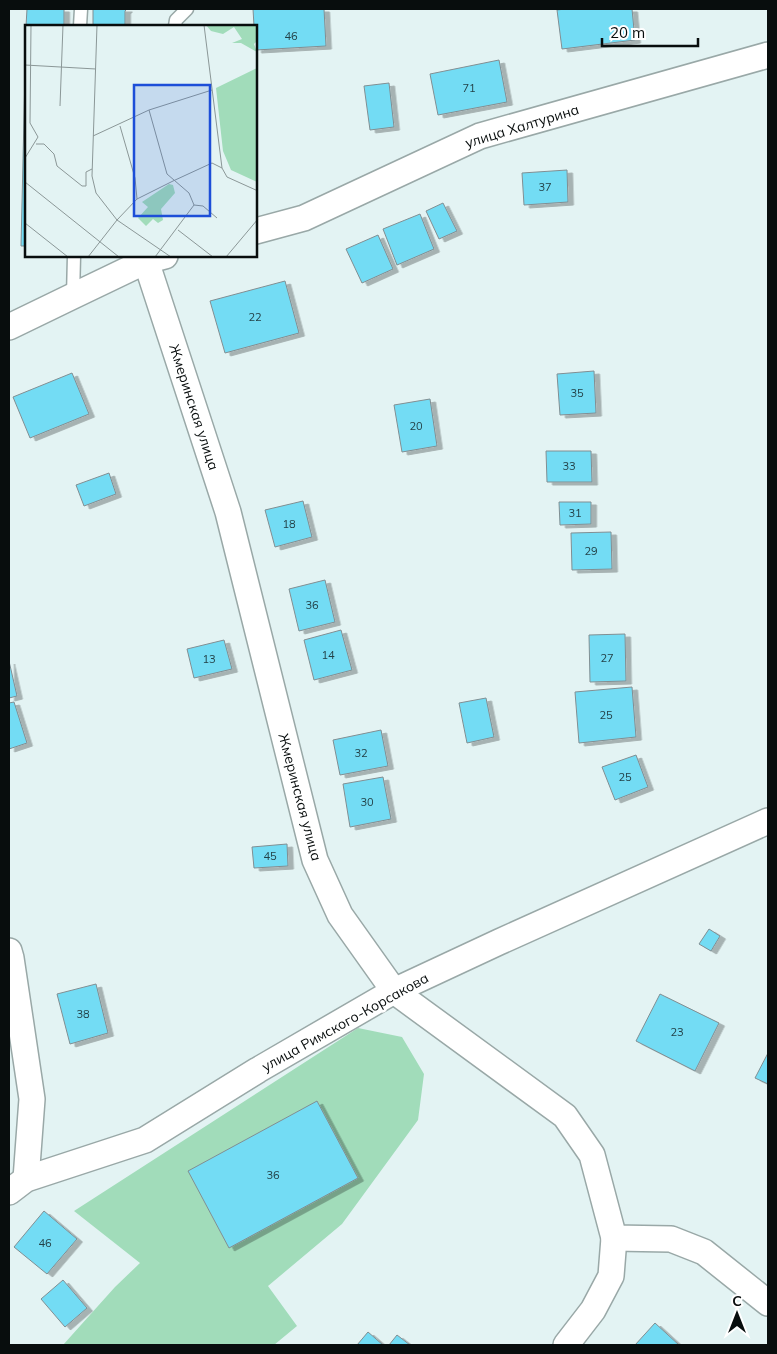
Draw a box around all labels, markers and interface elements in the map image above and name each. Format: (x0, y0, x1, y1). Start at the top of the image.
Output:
scale bar (602, 15, 698, 47)
text: 20 m (610, 23, 645, 42)
inset map (25, 25, 258, 258)
house number: 46 (284, 29, 298, 43)
house number: 71 (462, 81, 476, 95)
street label: улица Халтурина (463, 100, 581, 152)
house number: 37 (538, 180, 552, 194)
house number: 22 (248, 310, 262, 324)
street label: Жмеринская улица (165, 342, 223, 472)
house number: 35 (570, 386, 584, 400)
house number: 20 (409, 419, 423, 433)
house number: 33 (562, 459, 576, 473)
house number: 31 (568, 506, 582, 520)
house number: 18 (282, 517, 296, 531)
house number: 29 (584, 544, 598, 558)
house number: 36 (305, 598, 319, 612)
house number: 14 (321, 648, 335, 662)
house number: 27 (600, 651, 614, 665)
house number: 13 (202, 652, 216, 666)
house number: 25 (599, 708, 613, 722)
street label: Жмеринская улица (274, 731, 326, 863)
house number: 32 (354, 746, 368, 760)
house number: 25 (618, 770, 632, 784)
house number: 30 (360, 795, 374, 809)
house number: 45 (263, 849, 277, 863)
street label: улица Римского-Корсакова (258, 969, 432, 1075)
house number: 38 (76, 1007, 90, 1021)
house number: 23 (670, 1025, 684, 1039)
house number: 36 (266, 1168, 280, 1182)
house number: 46 (38, 1236, 52, 1250)
north arrow (712, 1289, 762, 1339)
text: С (732, 1292, 742, 1310)

